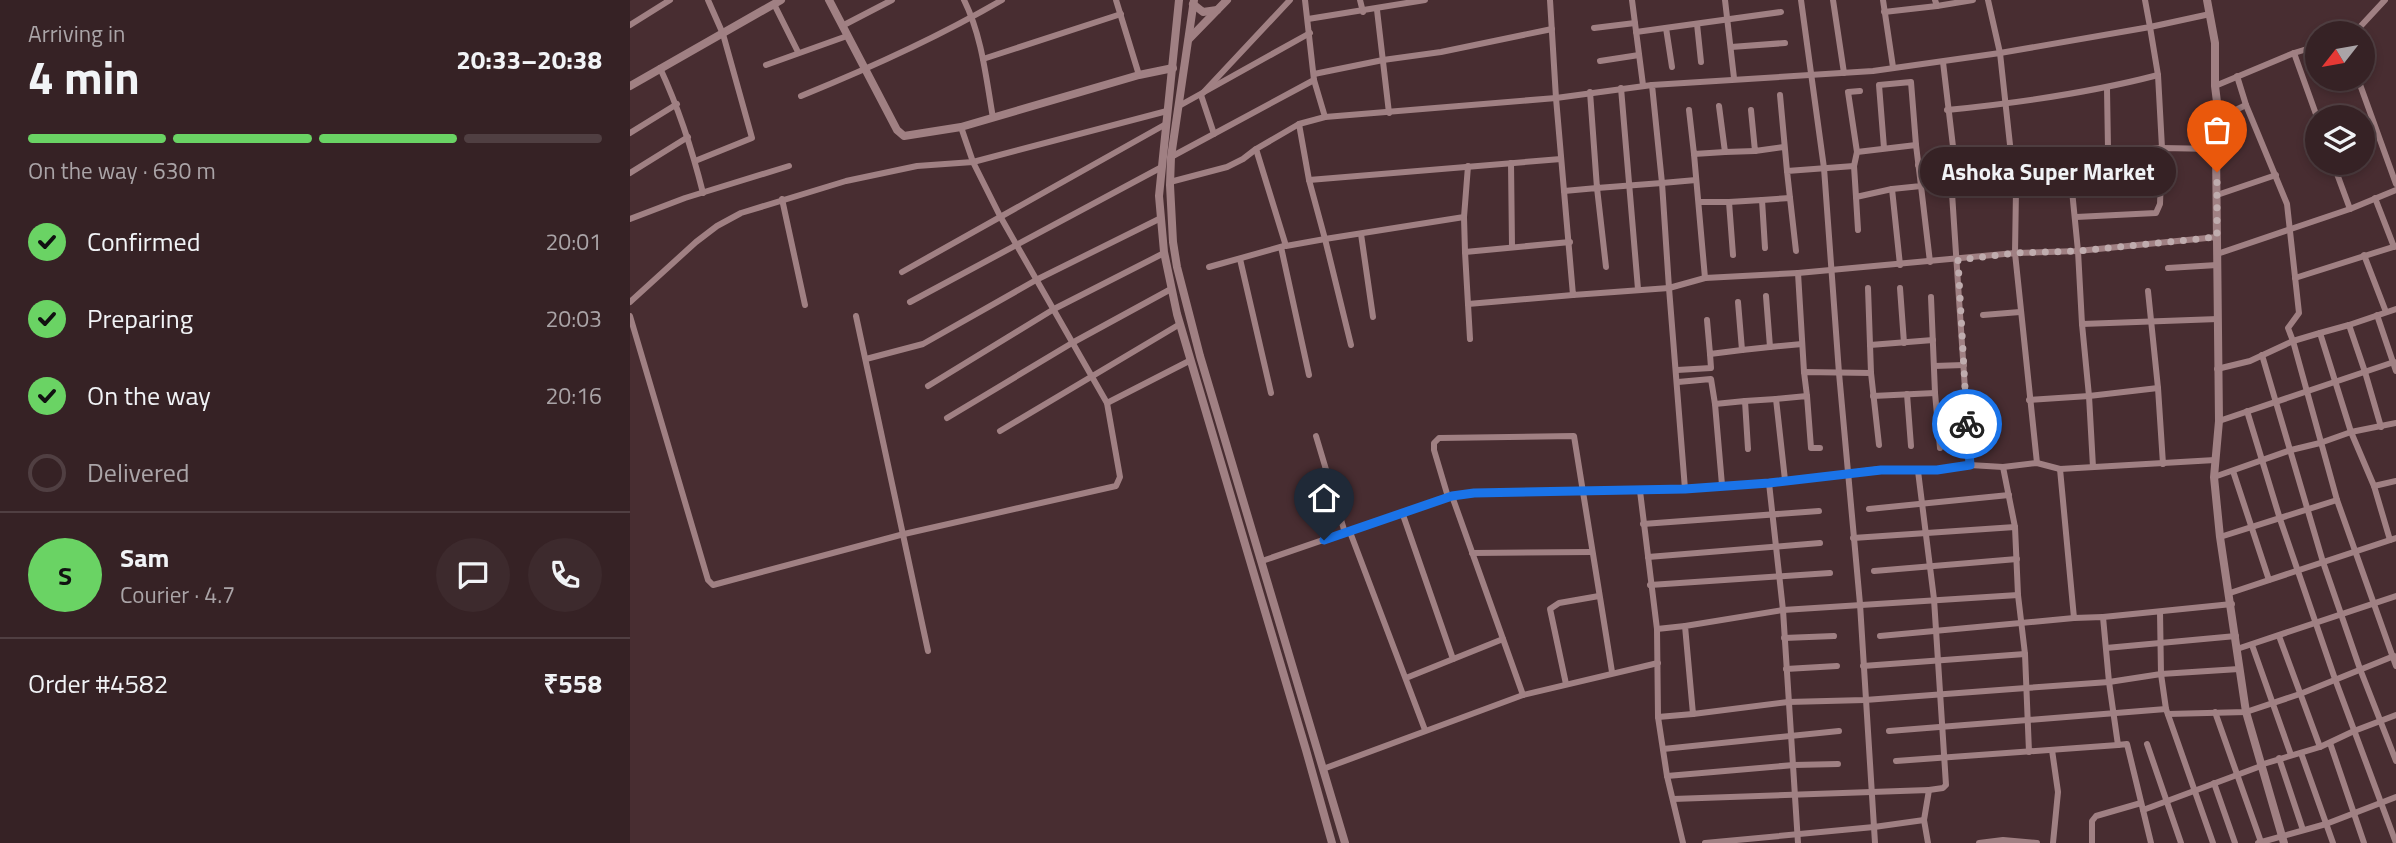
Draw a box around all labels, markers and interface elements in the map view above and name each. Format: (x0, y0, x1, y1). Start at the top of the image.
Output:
text: Arriving in (28, 16, 125, 51)
north arrow (2305, 21, 2375, 91)
map controls (2305, 21, 2375, 175)
text: 20:33–20:38 (456, 40, 602, 79)
text: 4 min (28, 42, 140, 112)
pin (2187, 100, 2247, 172)
button: layers (2305, 105, 2375, 175)
icon: bag (2198, 111, 2236, 149)
callout: Ashoka Super Market (1920, 148, 2175, 196)
text: On the way · 630 m (28, 153, 216, 188)
text: Ashoka Super Market (1941, 154, 2155, 189)
text: Confirmed (87, 222, 201, 261)
icon: check (28, 223, 66, 261)
text: 20:01 (545, 224, 602, 259)
text: Preparing (87, 299, 193, 338)
icon: check (28, 300, 66, 338)
text: 20:03 (545, 301, 602, 336)
text: On the way (87, 376, 211, 415)
icon: check (28, 377, 66, 415)
text: 20:16 (545, 378, 602, 413)
courier (1932, 389, 2002, 459)
icon: bike (1948, 405, 1986, 443)
text: Delivered (87, 453, 190, 492)
pin (1294, 468, 1354, 540)
icon: home (1305, 479, 1343, 517)
text: Sam (120, 538, 169, 577)
button: chat (436, 538, 510, 612)
button: phone (528, 538, 602, 612)
text: S (58, 556, 72, 595)
text: Courier · 4.7 (120, 577, 235, 612)
text: Order #4582 (28, 664, 168, 703)
text: ₹558 (543, 664, 602, 703)

